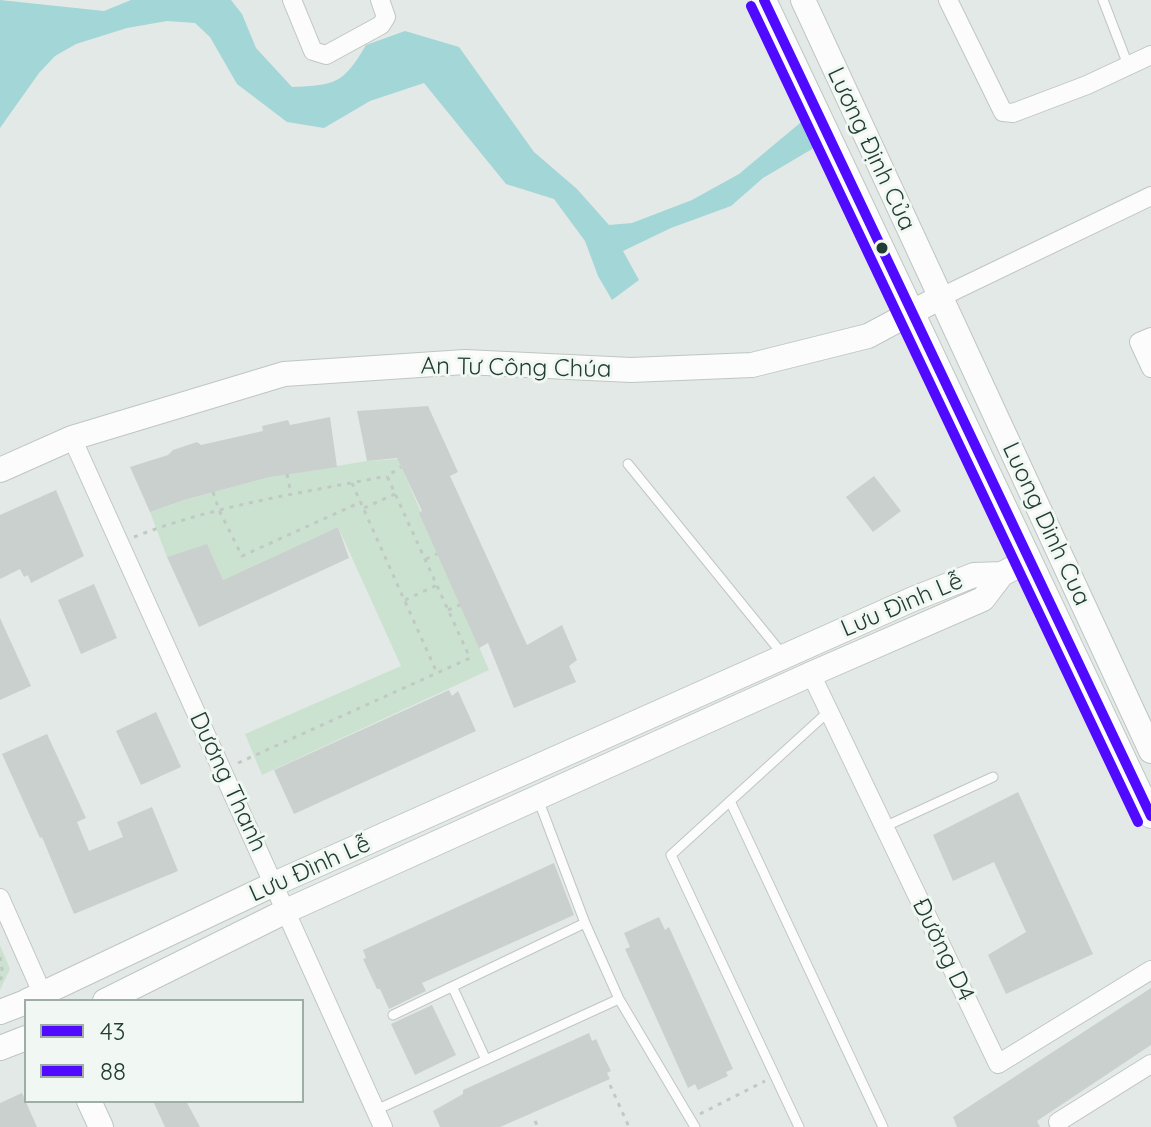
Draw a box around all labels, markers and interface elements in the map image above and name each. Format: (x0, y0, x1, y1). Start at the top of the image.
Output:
street label: Lương Định Của (821, 63, 921, 235)
unlabelled marker (874, 240, 890, 256)
street label: An Tư Công Chúa (420, 352, 612, 384)
street label: Luong Dinh Cua (996, 438, 1096, 610)
street label: Lưu Đình Lễ (837, 566, 967, 644)
street label: Dương Thanh (183, 707, 273, 857)
street label: Lưu Đình Lễ (245, 830, 375, 908)
street label: Đường D4 (906, 894, 980, 1006)
legend (24, 999, 304, 1103)
text: 43 (100, 1016, 125, 1046)
text: 88 (100, 1056, 126, 1086)

